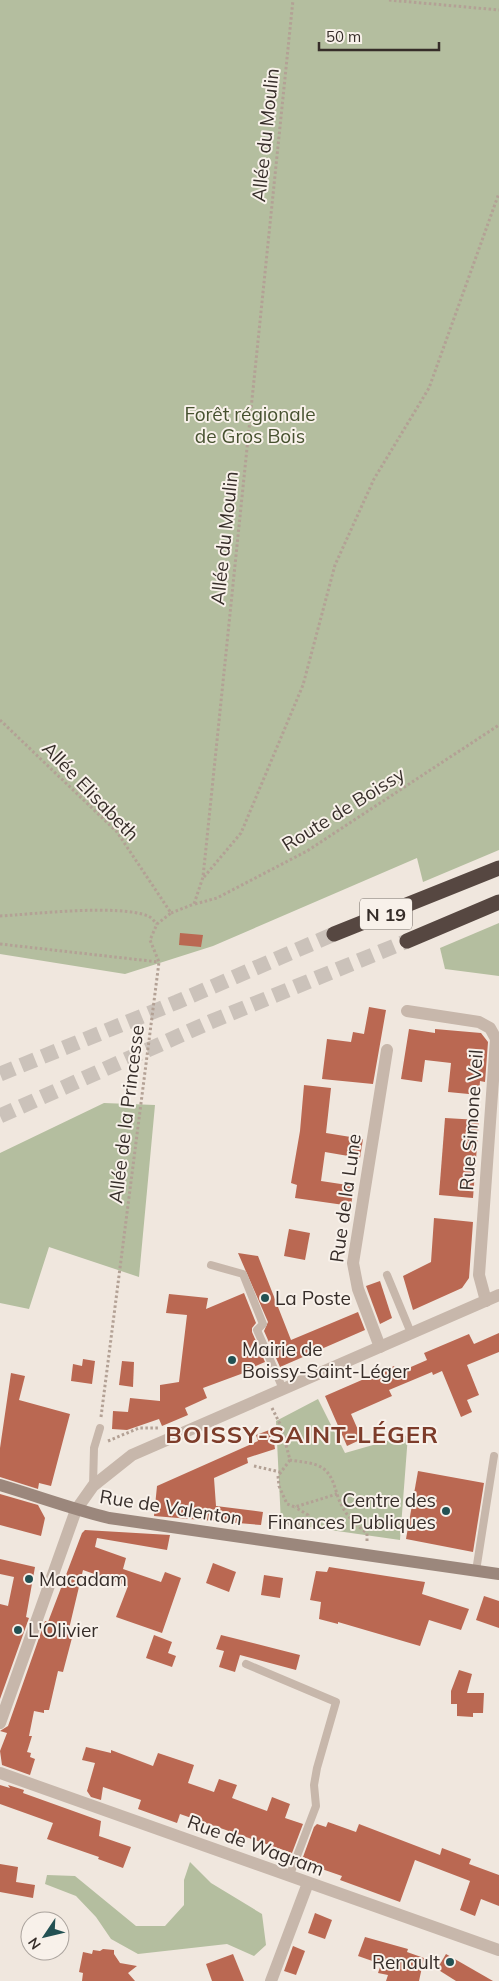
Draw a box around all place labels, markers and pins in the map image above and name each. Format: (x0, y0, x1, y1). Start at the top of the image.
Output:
place label: La Poste (275, 1286, 351, 1310)
marker: La Poste (259, 1292, 271, 1304)
place label: Mairie de Boissy-Saint-Léger (242, 1337, 409, 1383)
marker: Mairie de Boissy-Saint-Léger (226, 1354, 238, 1366)
place label: Centre des Finances Publiques (267, 1488, 436, 1534)
marker: Centre des Finances Publiques (440, 1505, 452, 1517)
place label: Macadam (39, 1567, 127, 1591)
marker: Macadam (23, 1573, 35, 1585)
place label: L'Olivier (28, 1618, 98, 1642)
marker: L'Olivier (12, 1624, 24, 1636)
place label: Renault (372, 1950, 440, 1974)
marker: Renault (444, 1956, 456, 1968)

